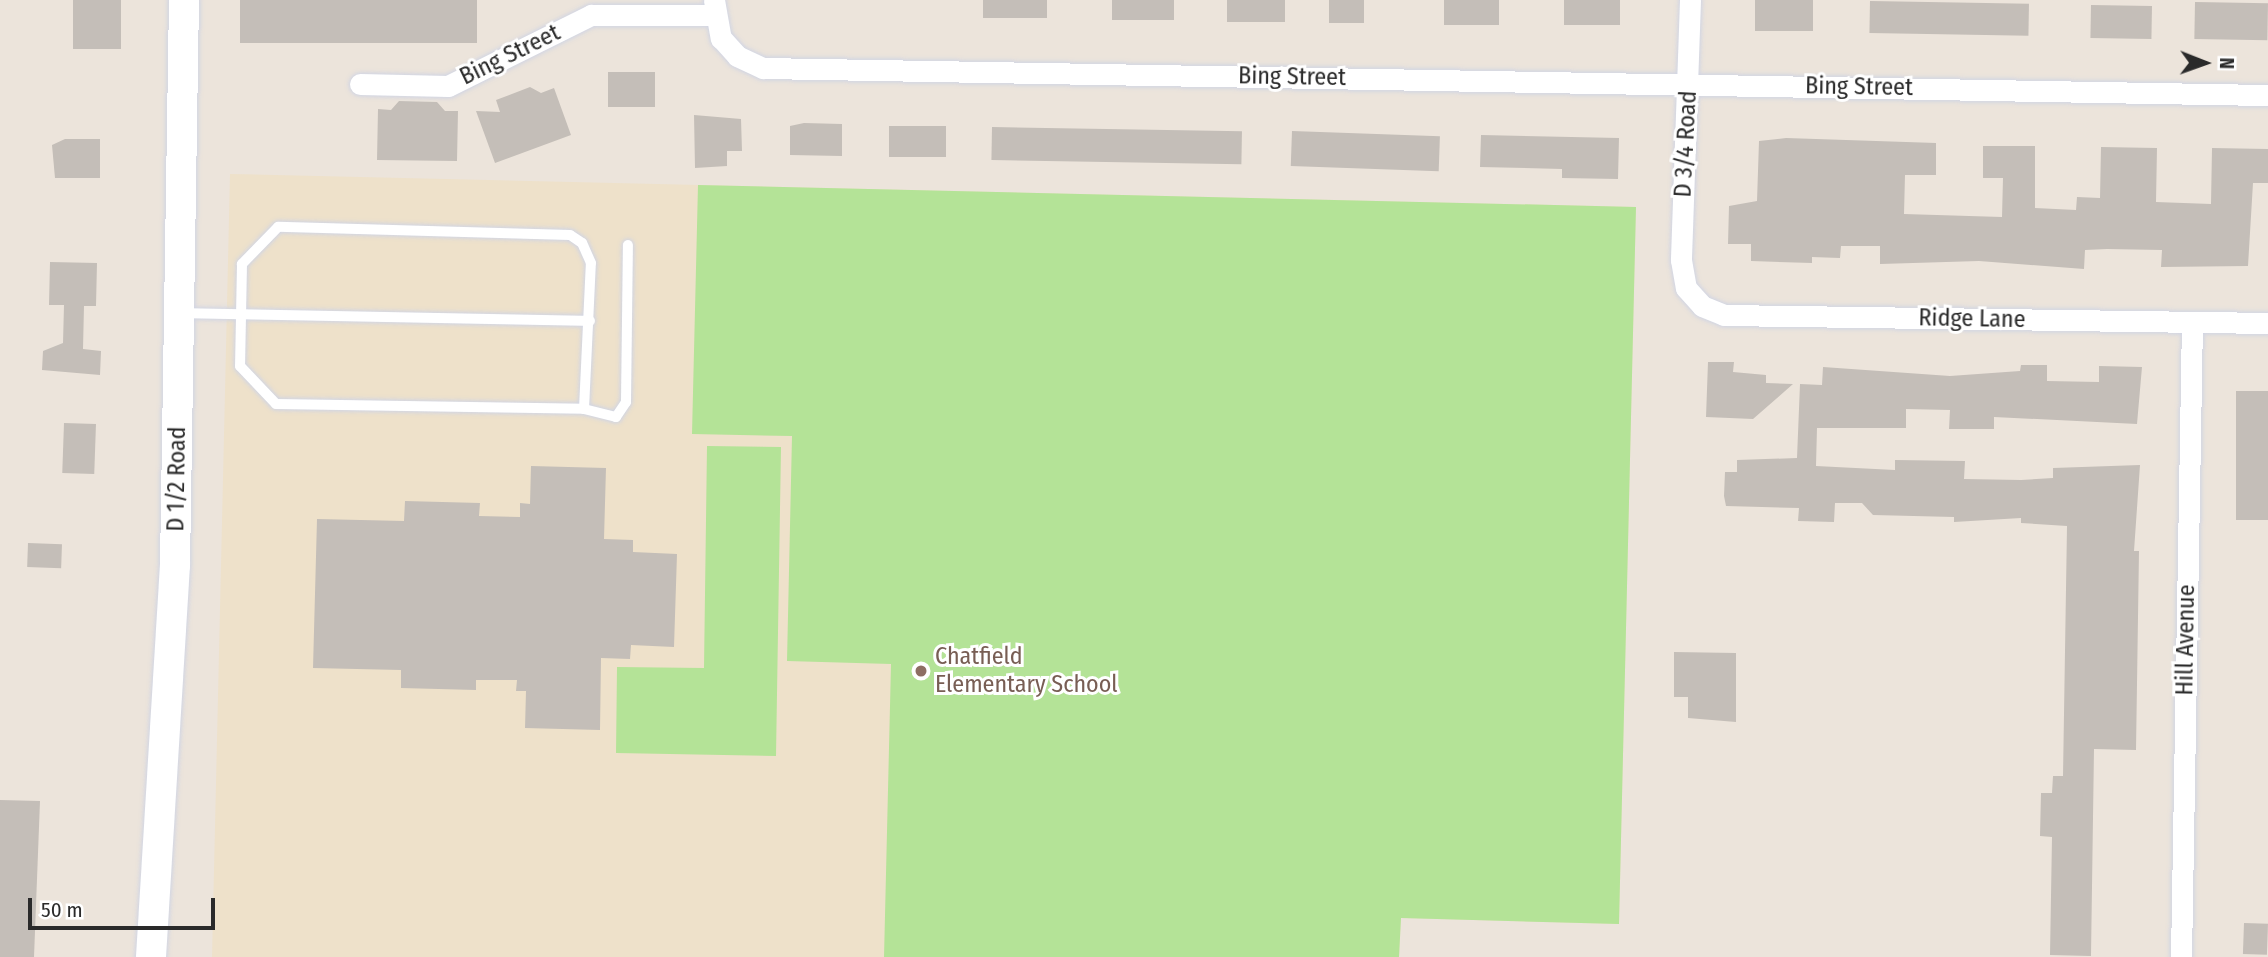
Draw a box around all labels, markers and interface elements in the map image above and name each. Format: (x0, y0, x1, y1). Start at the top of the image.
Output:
street label: Bing Street (455, 18, 565, 92)
north arrow (2170, 28, 2240, 98)
text: N (2215, 57, 2238, 69)
street label: Bing Street (1238, 62, 1346, 92)
street label: Bing Street (1805, 72, 1913, 102)
street label: D 3/4 Road (1669, 90, 1703, 198)
street label: Ridge Lane (1918, 304, 2026, 334)
street label: D 1/2 Road (162, 426, 192, 532)
street label: Hill Avenue (2171, 584, 2201, 696)
place label: Chatfield Elementary School (935, 643, 1118, 699)
marker: Chatfield Elementary School (913, 663, 929, 679)
scale bar (32, 884, 219, 928)
text: 50 m (41, 897, 83, 923)

